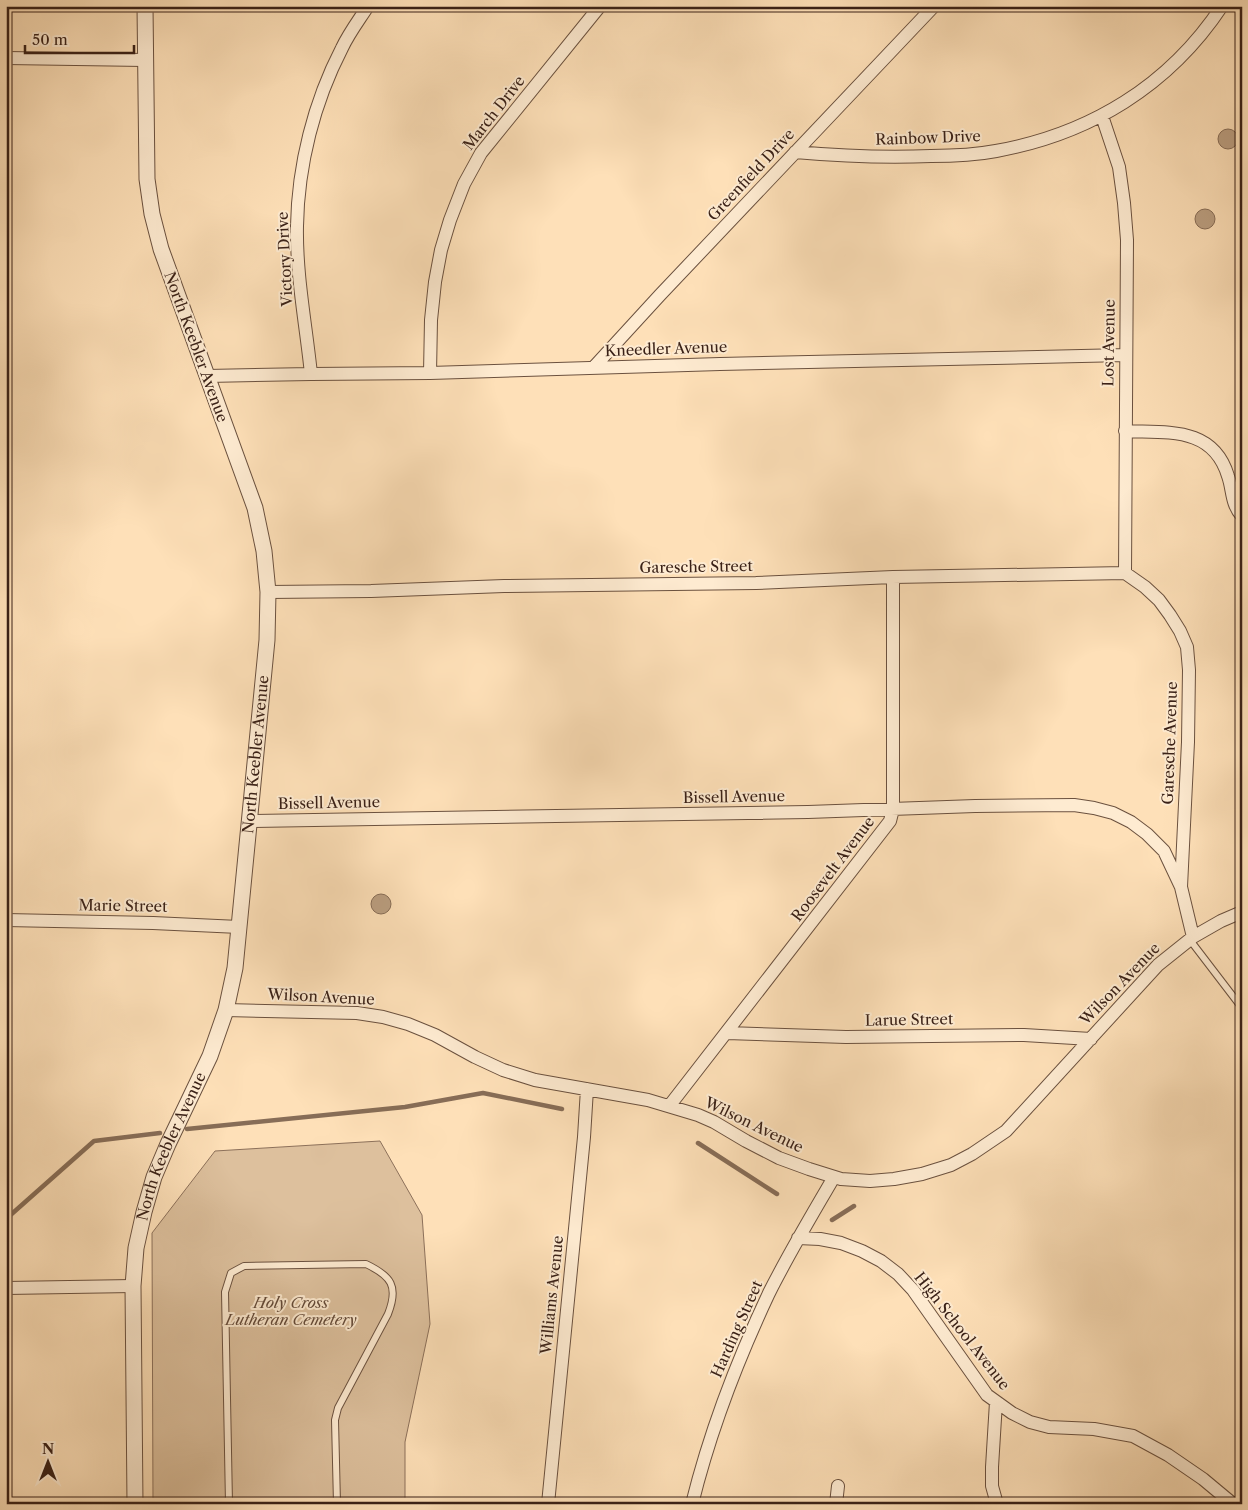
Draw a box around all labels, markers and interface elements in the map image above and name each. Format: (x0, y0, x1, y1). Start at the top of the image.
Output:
scale bar (25, 22, 134, 54)
text: 50 m (32, 30, 68, 49)
street label: March Drive (459, 72, 529, 154)
street label: Greenfield Drive (703, 125, 798, 225)
street label: Rainbow Drive (875, 126, 981, 149)
street label: Victory Drive (273, 211, 297, 308)
street label: North Keebler Avenue (160, 269, 233, 425)
street label: Lost Avenue (1098, 299, 1119, 387)
street label: Kneedler Avenue (604, 337, 728, 360)
street label: Garesche Street (639, 556, 753, 577)
street label: North Keebler Avenue (238, 674, 273, 834)
street label: Garesche Avenue (1158, 681, 1181, 805)
street label: Bissell Avenue (683, 786, 785, 807)
street label: Bissell Avenue (278, 792, 380, 813)
street label: Roosevelt Avenue (787, 812, 878, 925)
street label: Marie Street (78, 895, 168, 916)
street label: Wilson Avenue (1075, 938, 1164, 1030)
street label: Wilson Avenue (266, 984, 375, 1009)
street label: Larue Street (865, 1009, 954, 1030)
street label: North Keebler Avenue (132, 1069, 210, 1222)
street label: Wilson Avenue (701, 1092, 807, 1157)
street label: Williams Avenue (536, 1234, 567, 1356)
street label: High School Avenue (910, 1268, 1014, 1393)
street label: Harding Street (707, 1277, 767, 1380)
park label: Holy Cross Lutheran Cemetery (224, 1293, 357, 1329)
north arrow (22, 1438, 72, 1488)
text: N (42, 1440, 54, 1458)

